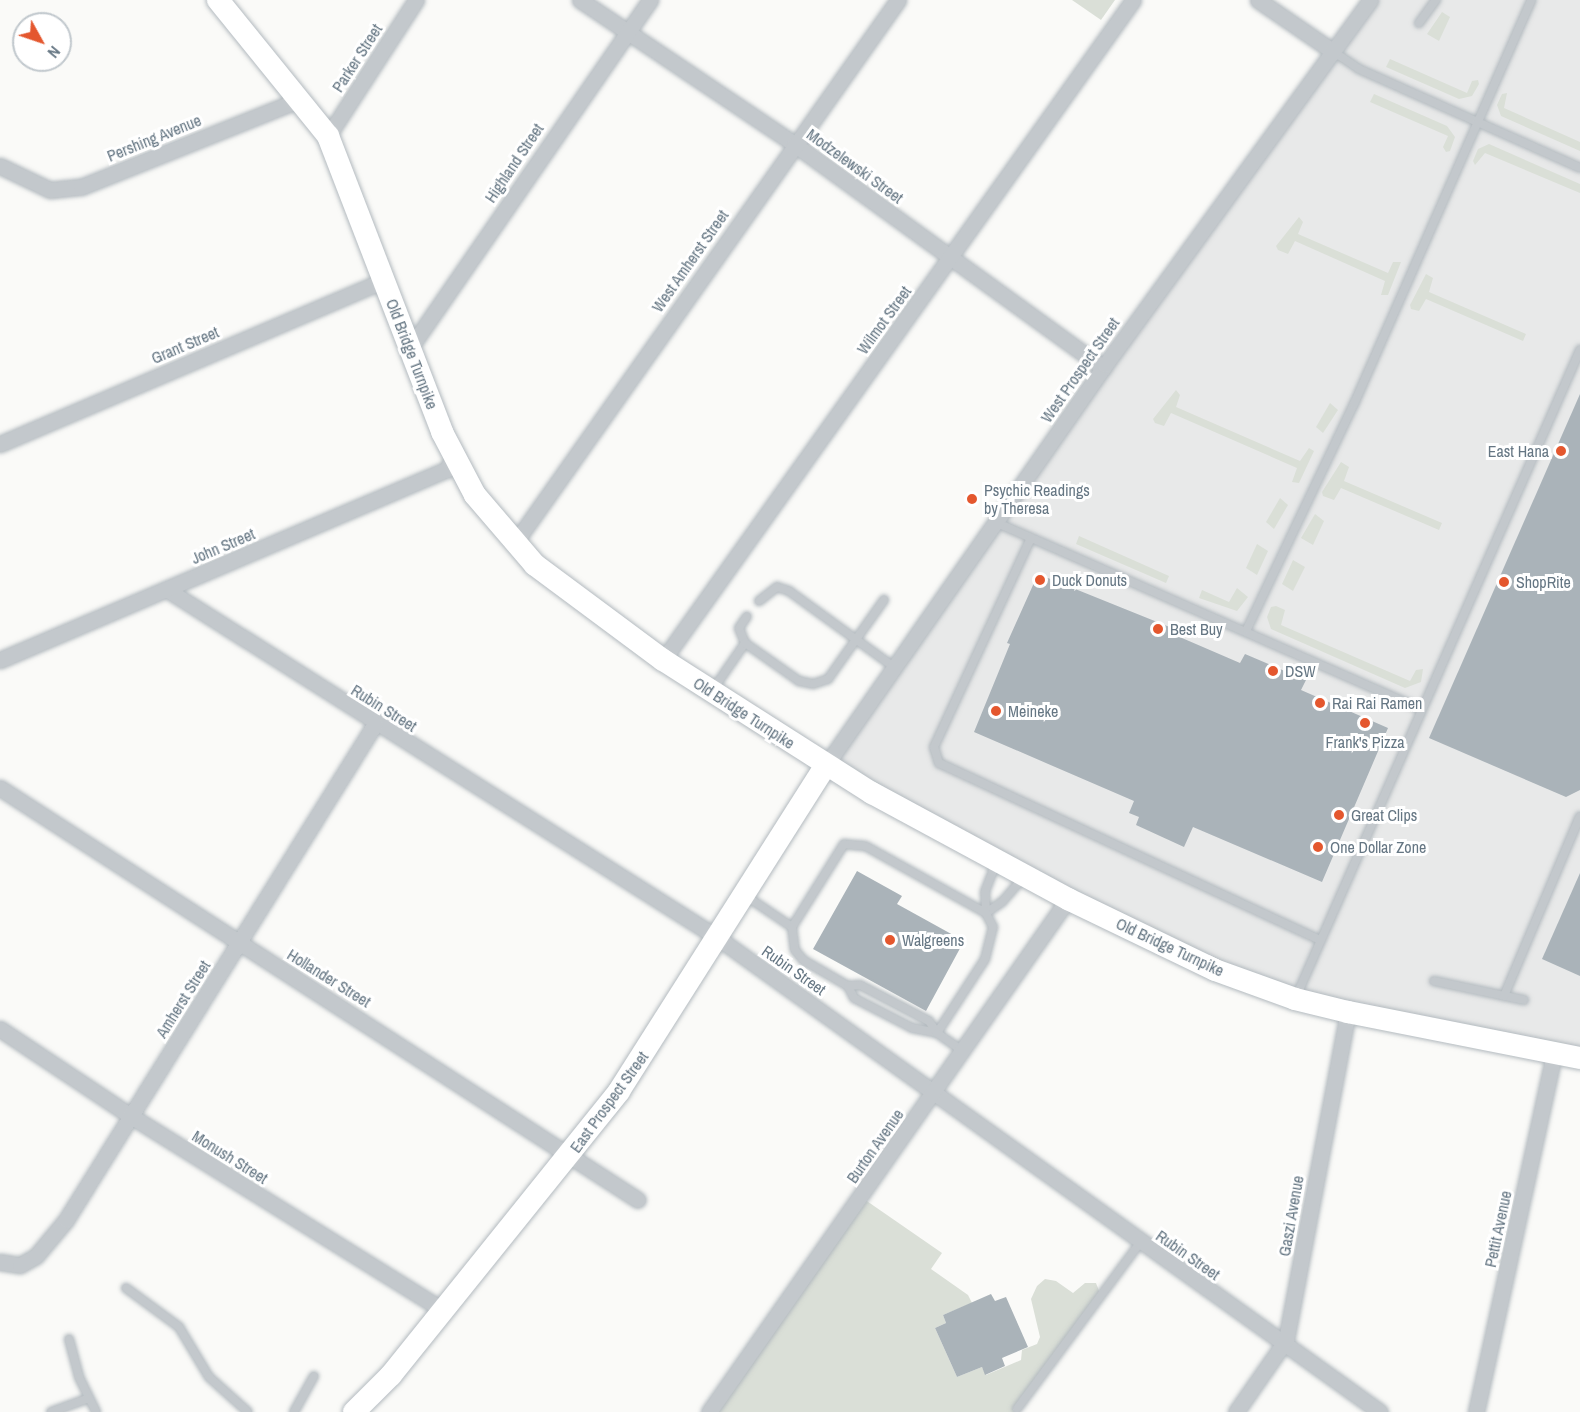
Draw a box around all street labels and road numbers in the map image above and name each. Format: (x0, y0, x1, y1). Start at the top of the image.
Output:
street label: Parker Street (328, 20, 386, 96)
street label: Pershing Avenue (104, 110, 204, 166)
street label: Highland Street (481, 120, 547, 206)
street label: Modzelewski Street (803, 125, 907, 207)
street label: West Amherst Street (647, 206, 733, 316)
street label: Wilmot Street (853, 282, 915, 358)
street label: Old Bridge Turnpike (382, 296, 442, 412)
street label: West Prospect Street (1037, 314, 1123, 426)
street label: Grant Street (148, 322, 222, 368)
street label: John Street (188, 524, 258, 568)
street label: Old Bridge Turnpike (690, 673, 798, 753)
street label: Rubin Street (348, 680, 420, 736)
street label: Old Bridge Turnpike (1113, 914, 1227, 980)
street label: Rubin Street (758, 941, 830, 999)
street label: Hollander Street (284, 945, 374, 1011)
street label: Amherst Street (152, 957, 214, 1041)
street label: East Prospect Street (566, 1048, 652, 1156)
street label: Burton Avenue (842, 1105, 908, 1187)
street label: Monush Street (189, 1126, 271, 1188)
street label: Gaszi Avenue (1274, 1174, 1308, 1258)
street label: Pettit Avenue (1480, 1189, 1516, 1269)
street label: Rubin Street (1152, 1226, 1224, 1284)

